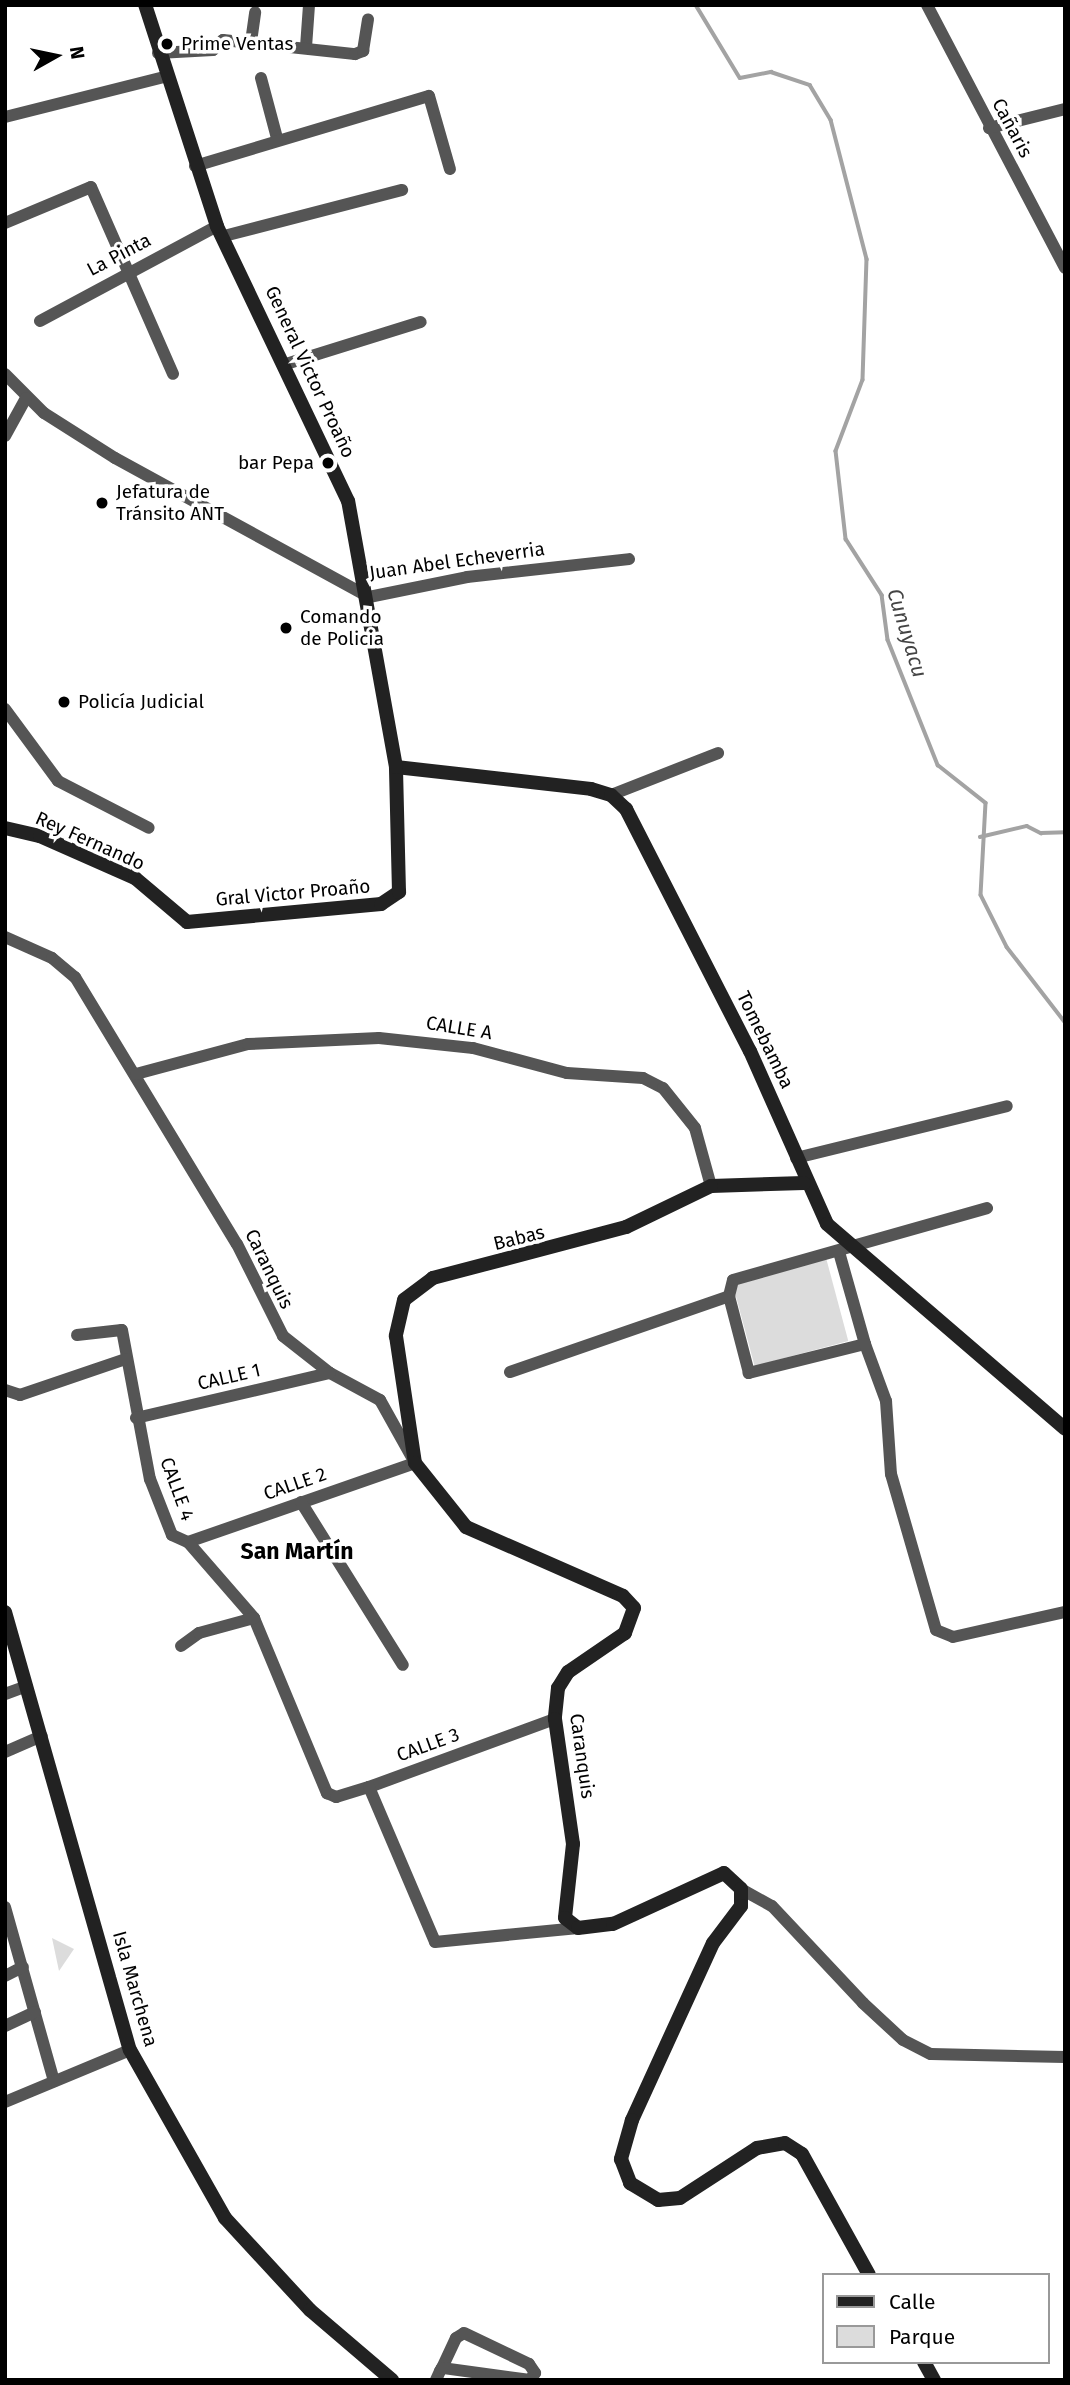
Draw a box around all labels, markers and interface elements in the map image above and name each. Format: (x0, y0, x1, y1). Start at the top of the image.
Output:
north arrow (21, 21, 91, 91)
place label: Prime Ventas (181, 33, 293, 55)
marker: Prime Ventas (159, 36, 175, 52)
text: N (65, 45, 90, 61)
street label: Cañaris (987, 94, 1037, 162)
street label: La Pinta (83, 229, 155, 281)
street label: General Victor Proaño (260, 282, 360, 462)
place label: bar Pepa (238, 452, 314, 474)
marker: bar Pepa (320, 455, 336, 471)
place label: Jefatura de Tránsito ANT (116, 481, 224, 525)
marker: Jefatura de Tránsito ANT (94, 495, 110, 511)
street label: Juan Abel Echeverria (368, 537, 546, 585)
water label: Cunuyacu (882, 586, 932, 680)
place label: Comando de Policia (300, 606, 384, 650)
marker: Comando de Policia (278, 620, 294, 636)
place label: Policía Judicial (78, 691, 204, 713)
marker: Policía Judicial (56, 694, 72, 710)
street label: Rey Fernando (32, 807, 148, 875)
street label: Gral Victor Proaño (215, 875, 371, 911)
street label: Tomebamba (732, 988, 798, 1092)
street label: CALLE A (424, 1012, 494, 1044)
street label: Babas (491, 1221, 547, 1255)
street label: Caranquis (240, 1226, 298, 1312)
street label: CALLE 1 (195, 1359, 263, 1395)
street label: CALLE 4 (155, 1454, 199, 1524)
street label: CALLE 2 (261, 1463, 329, 1505)
district label: San Martín (240, 1537, 354, 1565)
street label: Caranquis (565, 1712, 599, 1800)
street label: CALLE 3 (393, 1723, 463, 1767)
street label: Isla Marchena (108, 1929, 162, 2049)
legend (822, 2273, 1049, 2364)
text: Calle (889, 2289, 935, 2315)
text: Parque (889, 2324, 955, 2350)

